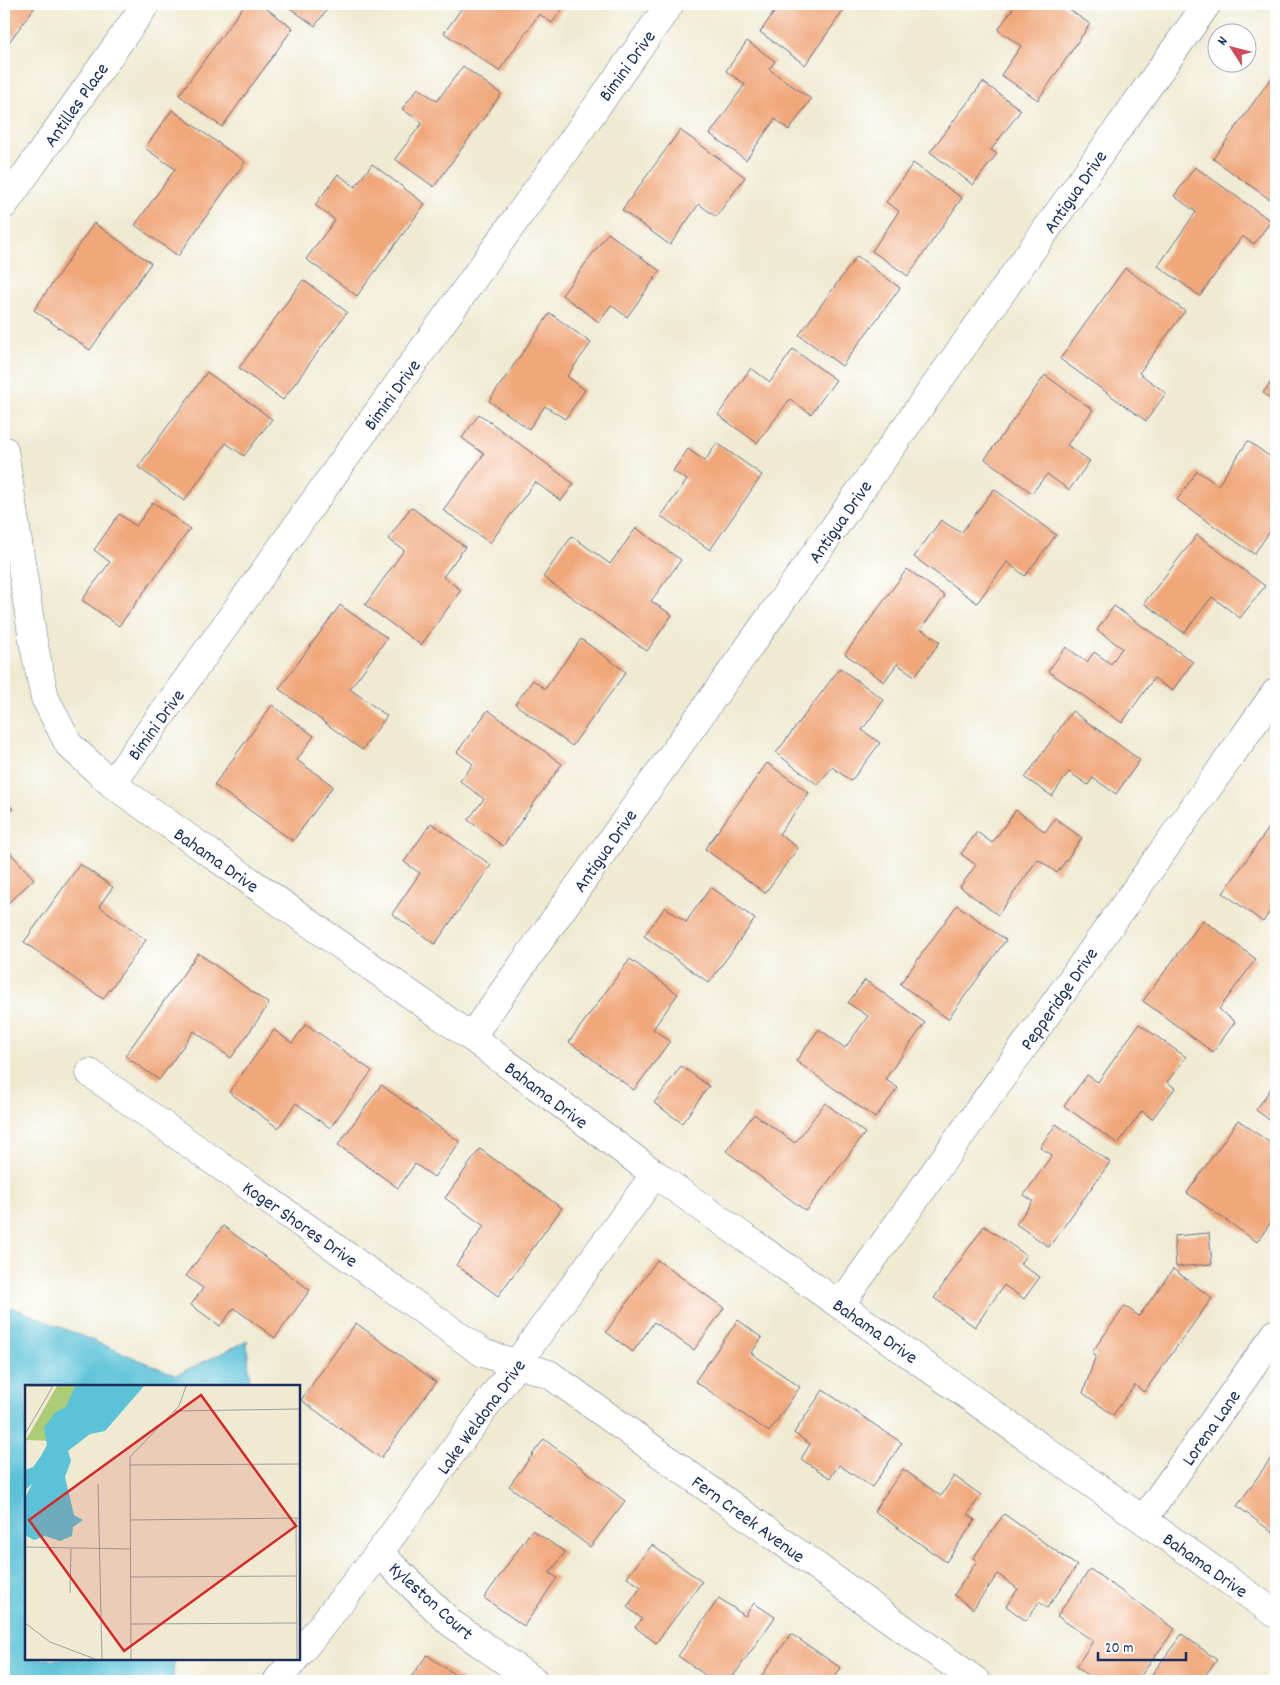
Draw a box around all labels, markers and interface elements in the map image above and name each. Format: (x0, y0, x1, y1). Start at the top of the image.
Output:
north arrow (1208, 22, 1258, 72)
street label: Bimini Drive (594, 26, 664, 108)
text: N (1213, 33, 1233, 50)
street label: Antilles Place (39, 58, 117, 154)
street label: Antigua Drive (1038, 146, 1115, 240)
street label: Bimini Drive (359, 355, 429, 437)
street label: Antigua Drive (803, 476, 880, 570)
street label: Bimini Drive (123, 685, 193, 767)
street label: Antigua Drive (568, 805, 645, 899)
street label: Bahama Drive (167, 823, 263, 901)
street label: Pepperidge Drive (1015, 943, 1106, 1057)
street label: Bahama Drive (497, 1056, 592, 1137)
street label: Koger Shores Drive (236, 1176, 362, 1276)
street label: Bahama Drive (826, 1294, 922, 1372)
street label: Lake Weldona Drive (432, 1355, 534, 1481)
inset map (25, 1385, 300, 1660)
street label: Lorena Lane (1177, 1385, 1249, 1473)
street label: Fern Creek Avenue (685, 1470, 809, 1571)
street label: Bahama Drive (1156, 1528, 1252, 1606)
street label: Kyleston Court (381, 1557, 478, 1648)
scale bar (1098, 1630, 1185, 1662)
text: 20 m (1105, 1638, 1133, 1660)

